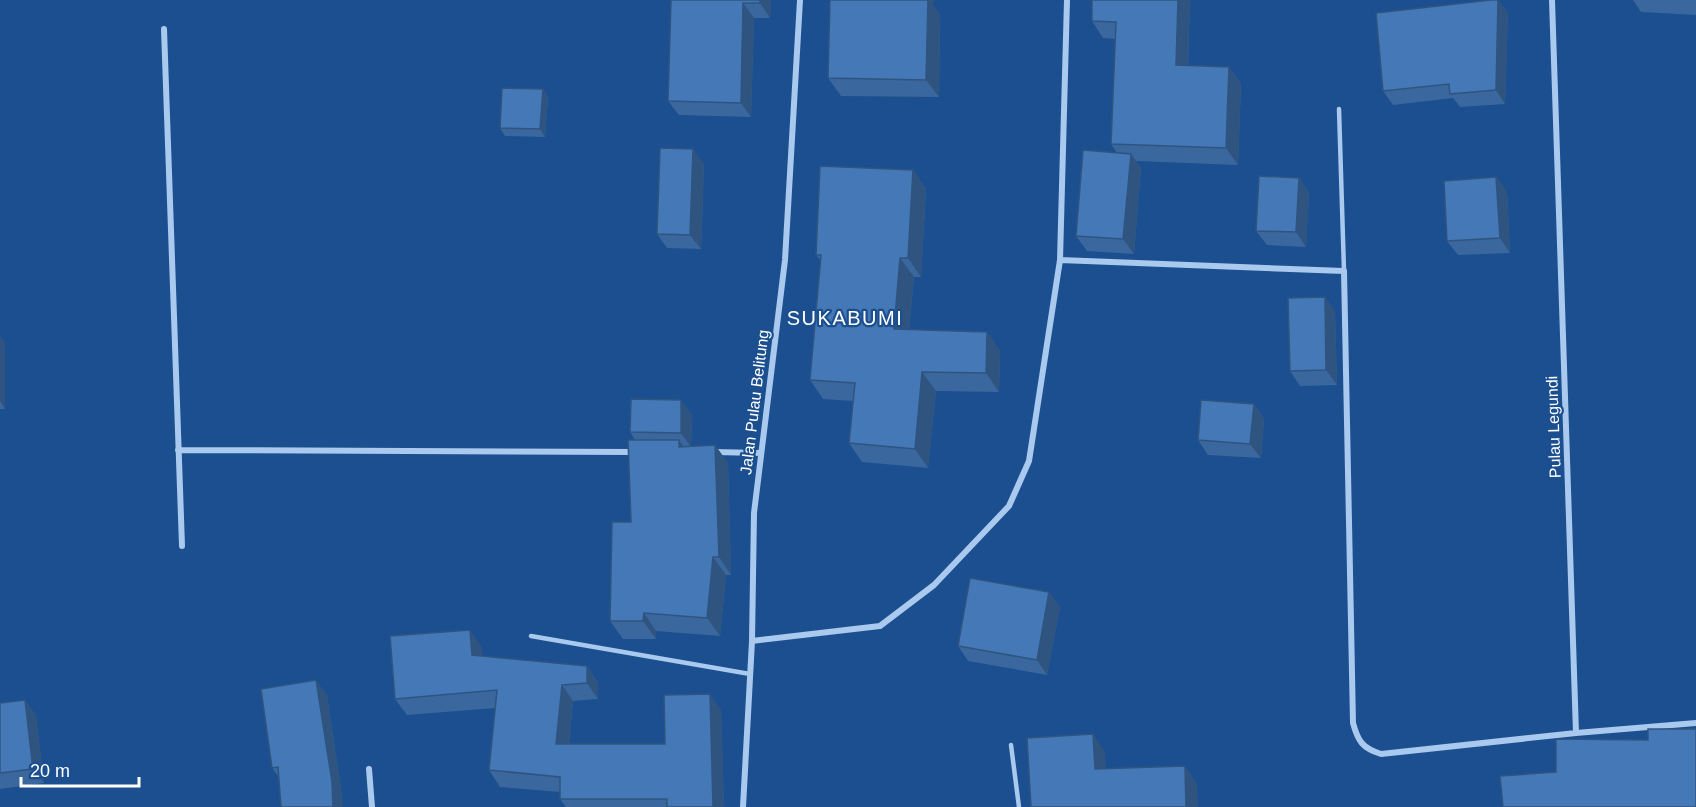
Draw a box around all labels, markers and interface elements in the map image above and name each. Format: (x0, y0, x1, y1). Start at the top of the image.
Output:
district label: SUKABUMI (787, 307, 903, 329)
street label: Jalan Pulau Belitung (737, 329, 772, 475)
street label: Pulau Legundi (1543, 376, 1564, 478)
scale bar (21, 750, 140, 788)
text: 20 m (30, 761, 70, 781)

